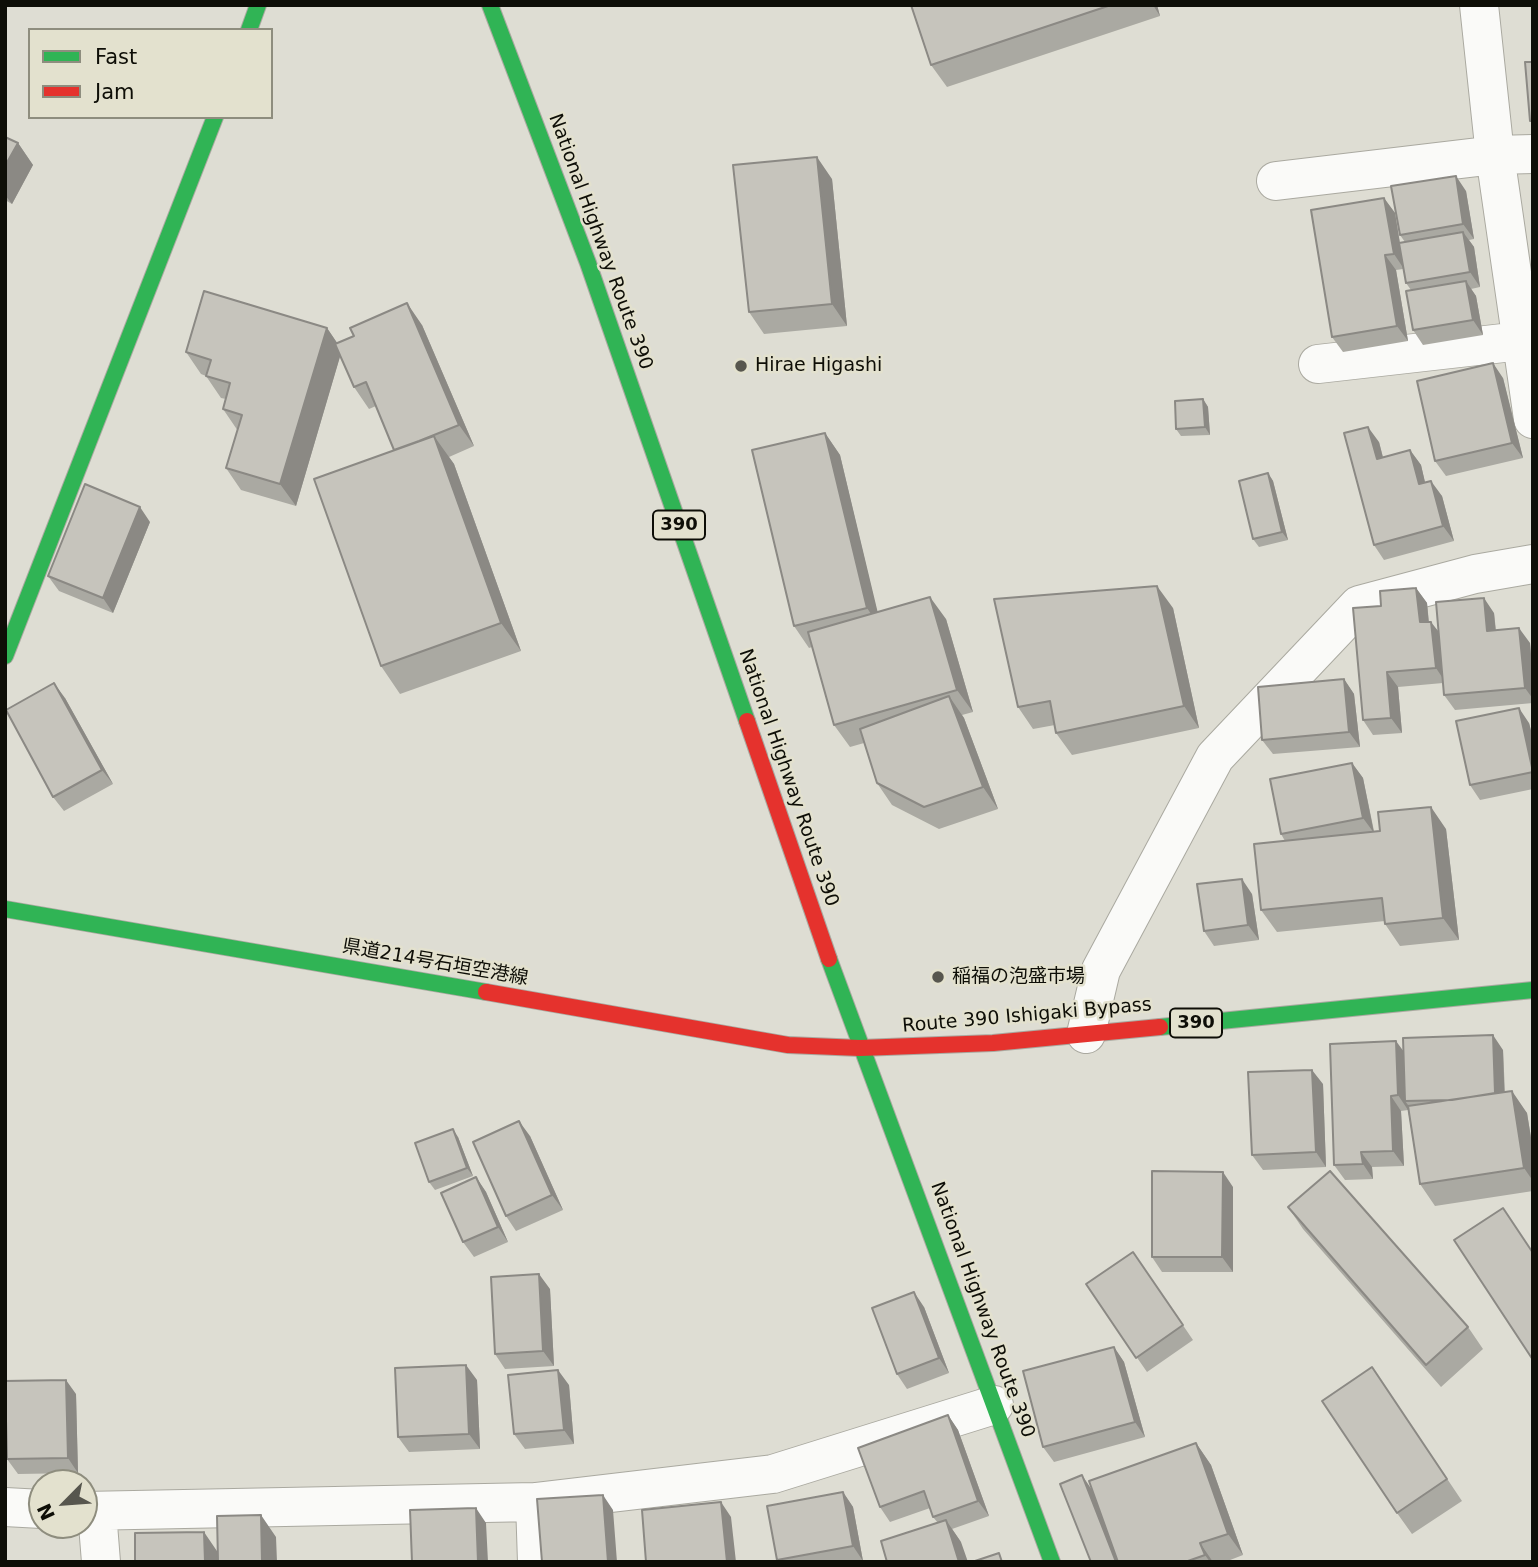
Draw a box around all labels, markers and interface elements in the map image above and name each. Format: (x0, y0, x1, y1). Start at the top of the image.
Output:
legend (28, 28, 273, 119)
text: Fast (95, 45, 137, 69)
text: Jam (95, 80, 135, 104)
street label: National Highway Route 390 (543, 111, 657, 373)
place label: Hirae Higashi (755, 355, 882, 377)
marker: Hirae Higashi (733, 358, 749, 374)
road number: 390 (653, 510, 705, 540)
street label: National Highway Route 390 (733, 646, 843, 910)
street label: 県道214号石垣空港線 (340, 935, 530, 991)
place label: 稲福の泡盛市場 (952, 966, 1085, 988)
marker: 稲福の泡盛市場 (930, 969, 946, 985)
street label: Route 390 Ishigaki Bypass (901, 994, 1153, 1038)
road number: 390 (1170, 1008, 1222, 1038)
street label: National Highway Route 390 (925, 1179, 1039, 1441)
north arrow (28, 1469, 98, 1539)
text: N (32, 1500, 59, 1524)

